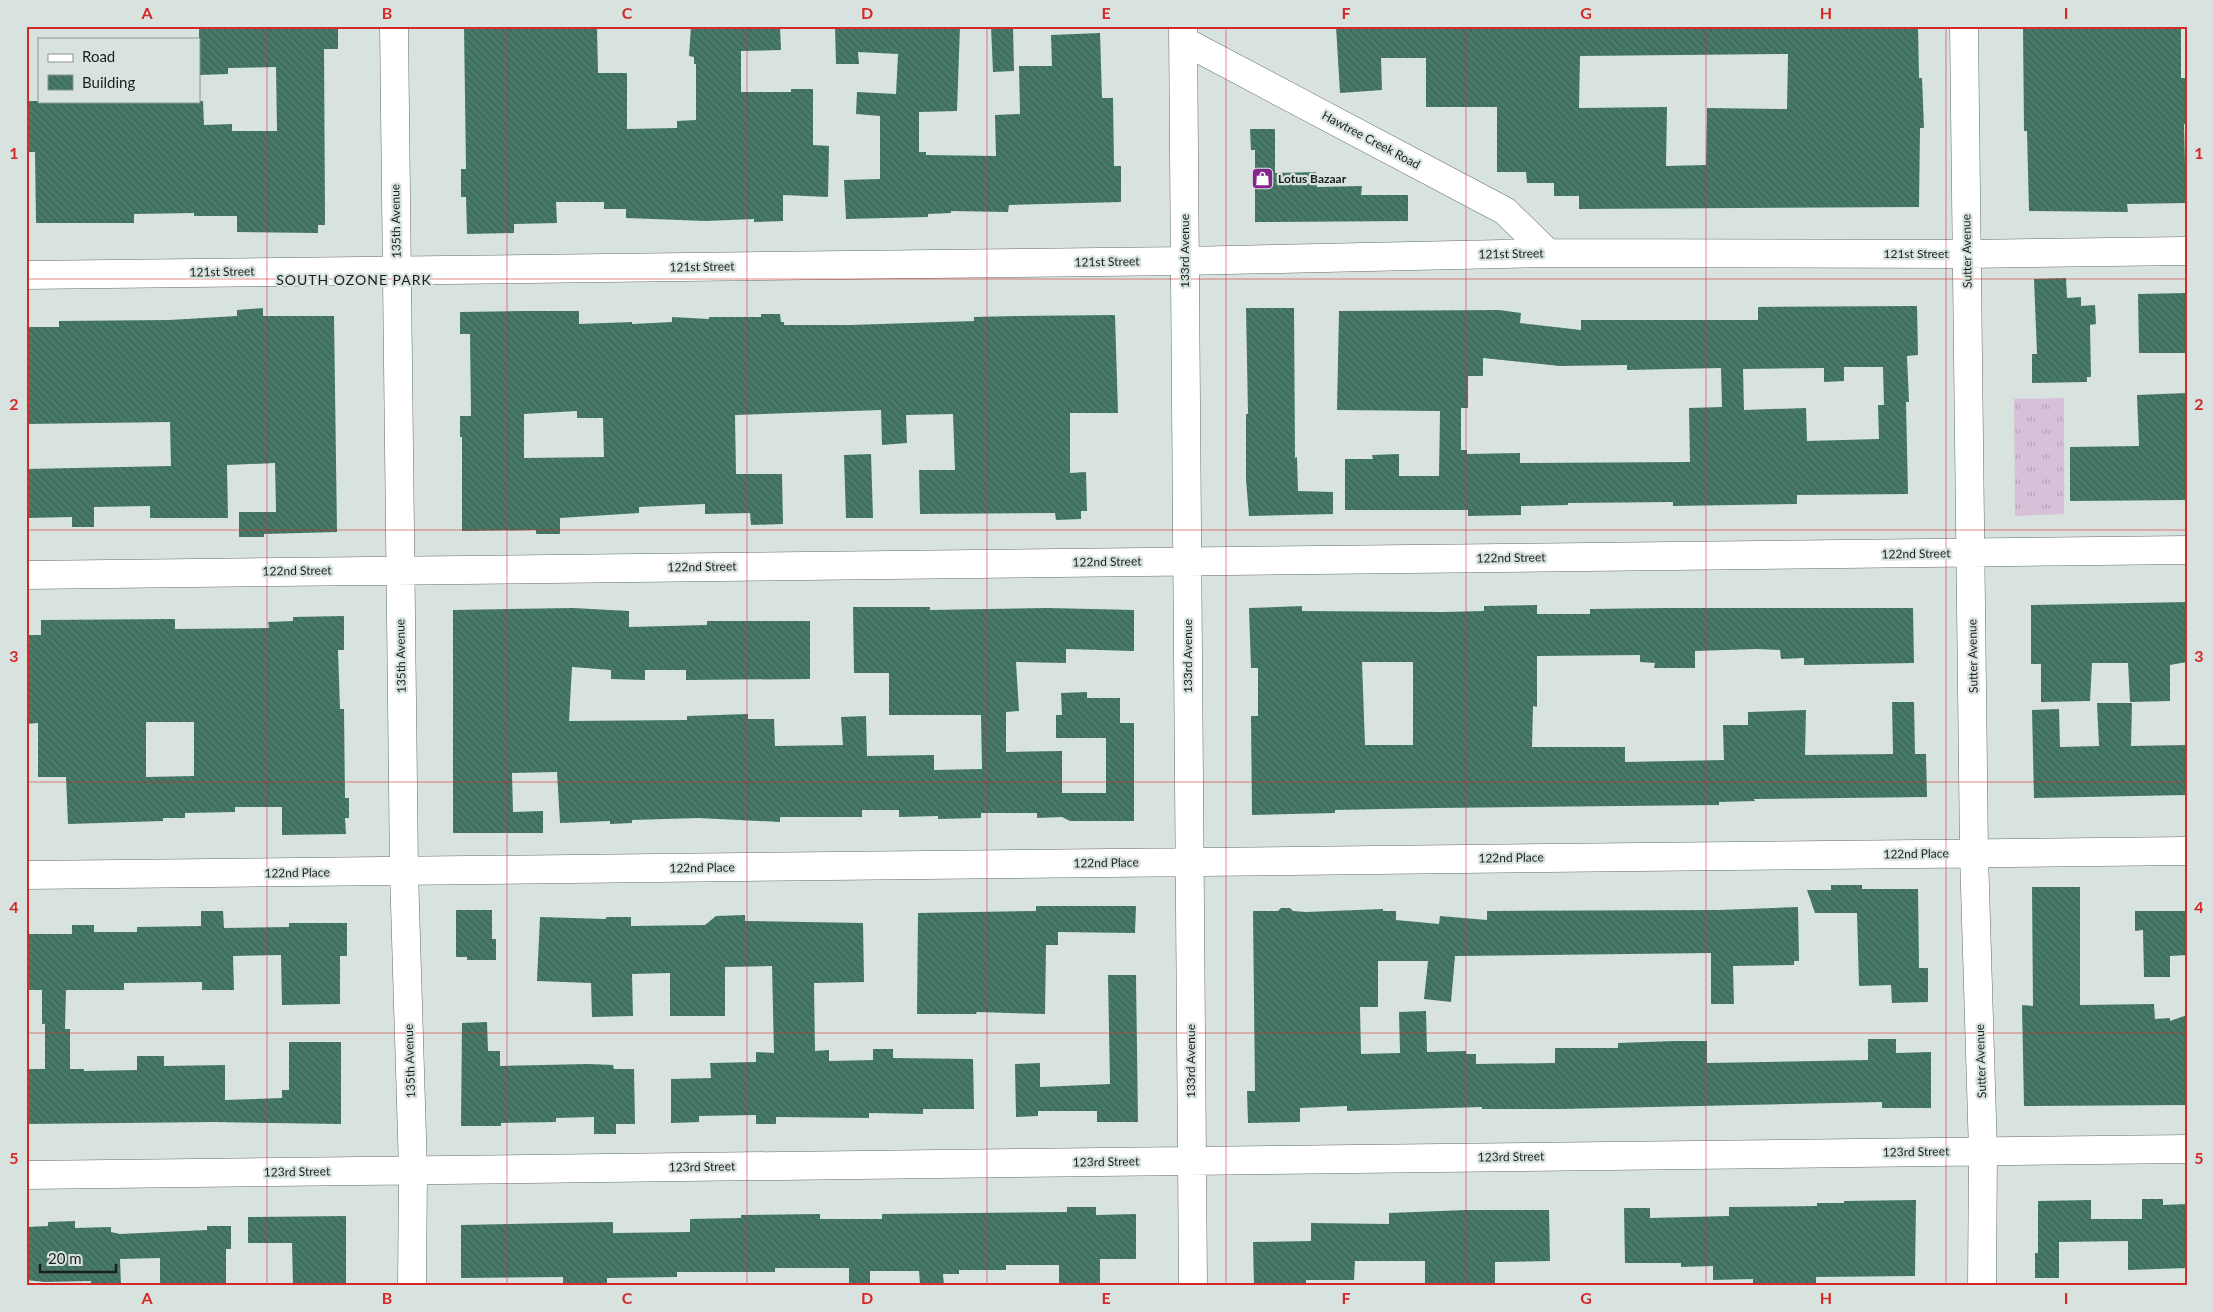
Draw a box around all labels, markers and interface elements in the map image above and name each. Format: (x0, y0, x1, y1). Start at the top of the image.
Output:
text: A (140, 3, 153, 22)
text: B (382, 3, 392, 22)
text: C (622, 3, 633, 22)
text: D (861, 3, 873, 22)
text: E (1101, 3, 1111, 22)
text: F (1341, 3, 1351, 22)
text: G (1580, 3, 1592, 22)
text: H (1820, 3, 1832, 22)
text: I (2064, 3, 2068, 22)
legend (38, 38, 200, 102)
text: Road (82, 47, 115, 65)
text: Building (82, 73, 135, 91)
street label: Hawtree Creek Road (1320, 107, 1423, 172)
text: 1 (9, 143, 19, 162)
text: 1 (2194, 143, 2204, 162)
shop icon: Lotus Bazaar (1250, 167, 1274, 191)
place label: Lotus Bazaar (1278, 171, 1347, 186)
street label: 135th Avenue (387, 184, 404, 258)
street label: 133rd Avenue (1177, 214, 1192, 288)
street label: Sutter Avenue (1958, 214, 1975, 288)
street label: 121st Street (1478, 245, 1544, 262)
street label: 121st Street (1883, 246, 1949, 261)
street label: 121st Street (1074, 253, 1140, 270)
street label: 121st Street (669, 258, 735, 275)
street label: 121st Street (189, 263, 255, 280)
district label: SOUTH OZONE PARK (276, 271, 432, 288)
text: 2 (9, 394, 19, 413)
text: 2 (2194, 394, 2204, 413)
street label: 122nd Street (1881, 545, 1951, 562)
street label: 122nd Street (1476, 549, 1546, 566)
street label: 122nd Street (1072, 553, 1142, 570)
street label: 122nd Street (667, 558, 737, 575)
street label: 122nd Street (262, 562, 332, 579)
street label: 135th Avenue (392, 619, 409, 693)
street label: 133rd Avenue (1180, 619, 1195, 693)
street label: Sutter Avenue (1964, 619, 1981, 693)
text: 3 (9, 646, 19, 665)
text: 3 (2194, 646, 2204, 665)
street label: 122nd Place (1883, 845, 1949, 862)
street label: 122nd Place (1478, 849, 1544, 866)
street label: 122nd Place (1073, 854, 1139, 871)
street label: 122nd Place (669, 859, 735, 876)
street label: 122nd Place (264, 864, 330, 881)
text: 4 (9, 897, 19, 916)
text: 4 (2194, 897, 2204, 916)
street label: 135th Avenue (401, 1024, 418, 1098)
street label: 133rd Avenue (1183, 1024, 1198, 1098)
street label: Sutter Avenue (1972, 1024, 1989, 1098)
street label: 123rd Street (1883, 1143, 1950, 1160)
text: 5 (9, 1148, 19, 1167)
street label: 123rd Street (1478, 1148, 1545, 1165)
text: 5 (2194, 1148, 2204, 1167)
street label: 123rd Street (1073, 1153, 1140, 1170)
street label: 123rd Street (669, 1158, 736, 1175)
street label: 123rd Street (264, 1163, 331, 1180)
scale bar (40, 1242, 116, 1274)
text: 20 m (48, 1249, 82, 1267)
text: A (140, 1288, 153, 1307)
text: B (382, 1288, 392, 1307)
text: C (622, 1288, 633, 1307)
text: D (861, 1288, 873, 1307)
text: E (1101, 1288, 1111, 1307)
text: F (1341, 1288, 1351, 1307)
text: G (1580, 1288, 1592, 1307)
text: H (1820, 1288, 1832, 1307)
text: I (2064, 1288, 2068, 1307)

